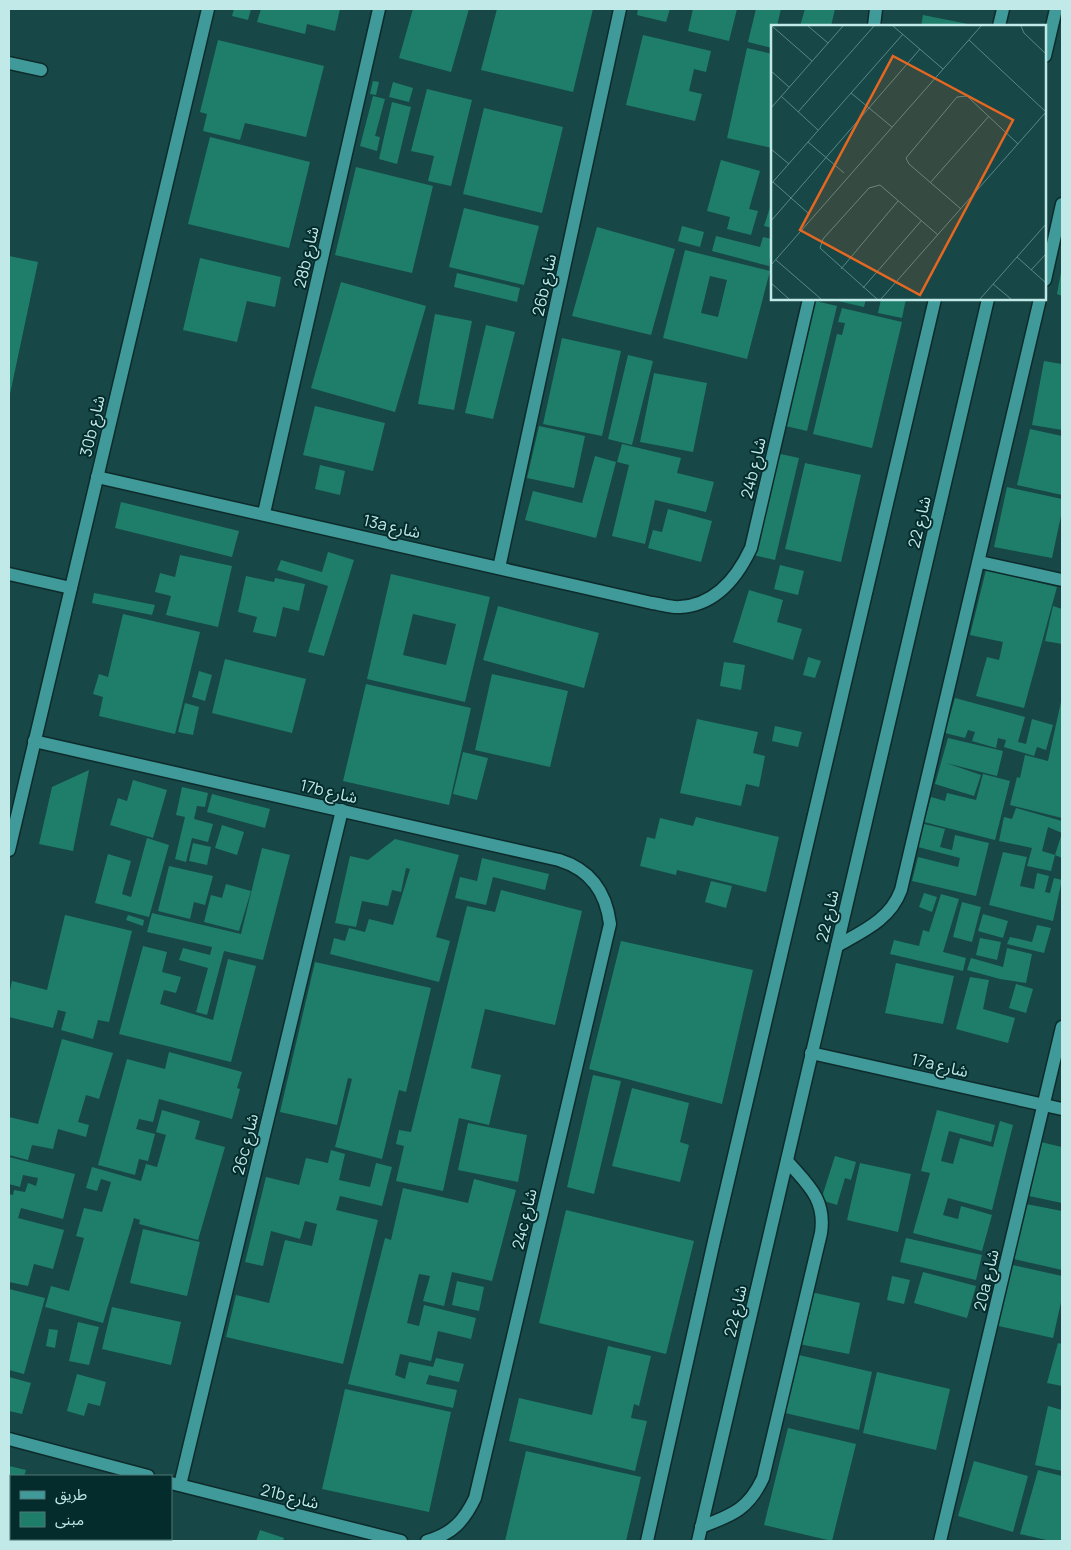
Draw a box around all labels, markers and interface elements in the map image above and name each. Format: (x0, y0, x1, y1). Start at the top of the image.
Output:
inset map (771, 25, 1046, 300)
street label: 28b شارع (288, 224, 326, 290)
street label: 26b شارع (527, 252, 563, 318)
street label: 30b شارع (74, 393, 112, 459)
street label: 24b شارع (735, 435, 773, 501)
street label: شارع 22 (902, 494, 938, 551)
street label: 13a شارع (361, 509, 423, 545)
street label: 17b شارع (298, 774, 360, 810)
street label: شارع 22 (810, 888, 846, 945)
street label: 17a شارع (909, 1048, 971, 1084)
street label: 26c شارع (227, 1111, 265, 1177)
street label: 24c شارع (506, 1187, 544, 1252)
street label: 20a شارع (968, 1247, 1006, 1313)
street label: شارع 22 (718, 1283, 754, 1340)
legend (10, 1475, 172, 1540)
street label: 21b شارع (258, 1478, 321, 1516)
text: طريق (55, 1484, 87, 1505)
text: مبنى (55, 1509, 84, 1530)

